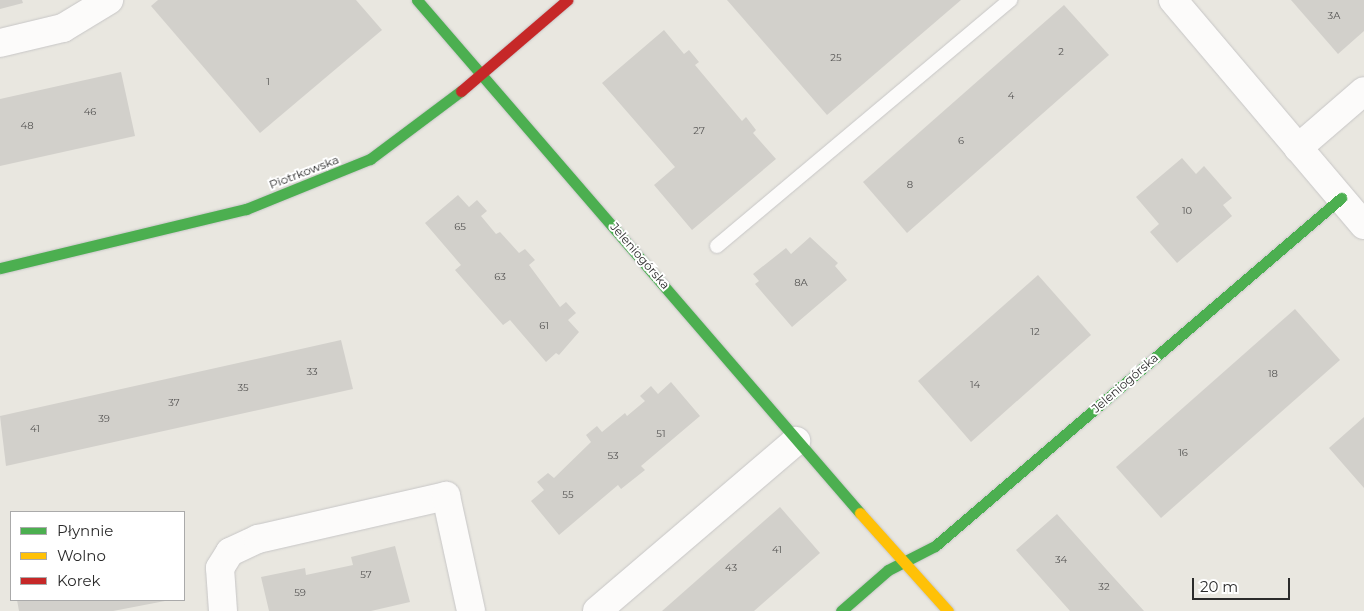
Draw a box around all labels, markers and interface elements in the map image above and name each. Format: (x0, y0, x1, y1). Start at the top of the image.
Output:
house number: 3A (1328, 10, 1340, 22)
house number: 2 (1058, 46, 1064, 58)
house number: 25 (830, 52, 842, 64)
house number: 1 (266, 76, 270, 88)
house number: 4 (1008, 90, 1014, 102)
house number: 46 (84, 106, 96, 118)
house number: 48 (20, 120, 34, 132)
house number: 27 (693, 125, 705, 137)
house number: 6 (958, 135, 964, 147)
street label: Piotrkowska (267, 152, 341, 192)
house number: 8 (907, 179, 913, 191)
house number: 10 (1182, 205, 1192, 217)
street label: Jeleniogórska (607, 220, 673, 292)
house number: 65 (454, 221, 466, 233)
house number: 63 (494, 271, 506, 283)
house number: 8A (794, 277, 808, 289)
house number: 61 (539, 320, 549, 332)
house number: 12 (1030, 326, 1040, 338)
street label: Jeleniogórska (1089, 350, 1161, 416)
house number: 33 (306, 366, 318, 378)
house number: 18 (1268, 368, 1278, 380)
house number: 14 (970, 379, 980, 391)
house number: 35 (237, 382, 249, 394)
house number: 37 (168, 397, 180, 409)
house number: 39 (98, 413, 110, 425)
house number: 41 (30, 423, 40, 435)
house number: 51 (656, 428, 666, 440)
house number: 16 (1178, 447, 1188, 459)
house number: 53 (607, 450, 619, 462)
house number: 55 (562, 489, 574, 501)
legend (10, 511, 185, 601)
text: Płynnie (57, 521, 113, 540)
house number: 41 (772, 544, 782, 556)
text: Wolno (57, 546, 106, 565)
house number: 34 (1055, 554, 1067, 566)
house number: 43 (725, 562, 737, 574)
scale bar (1194, 568, 1292, 600)
house number: 57 (360, 569, 372, 581)
text: Korek (57, 571, 101, 590)
text: 20 m (1200, 577, 1238, 596)
house number: 32 (1098, 581, 1110, 593)
house number: 59 (294, 587, 306, 599)

